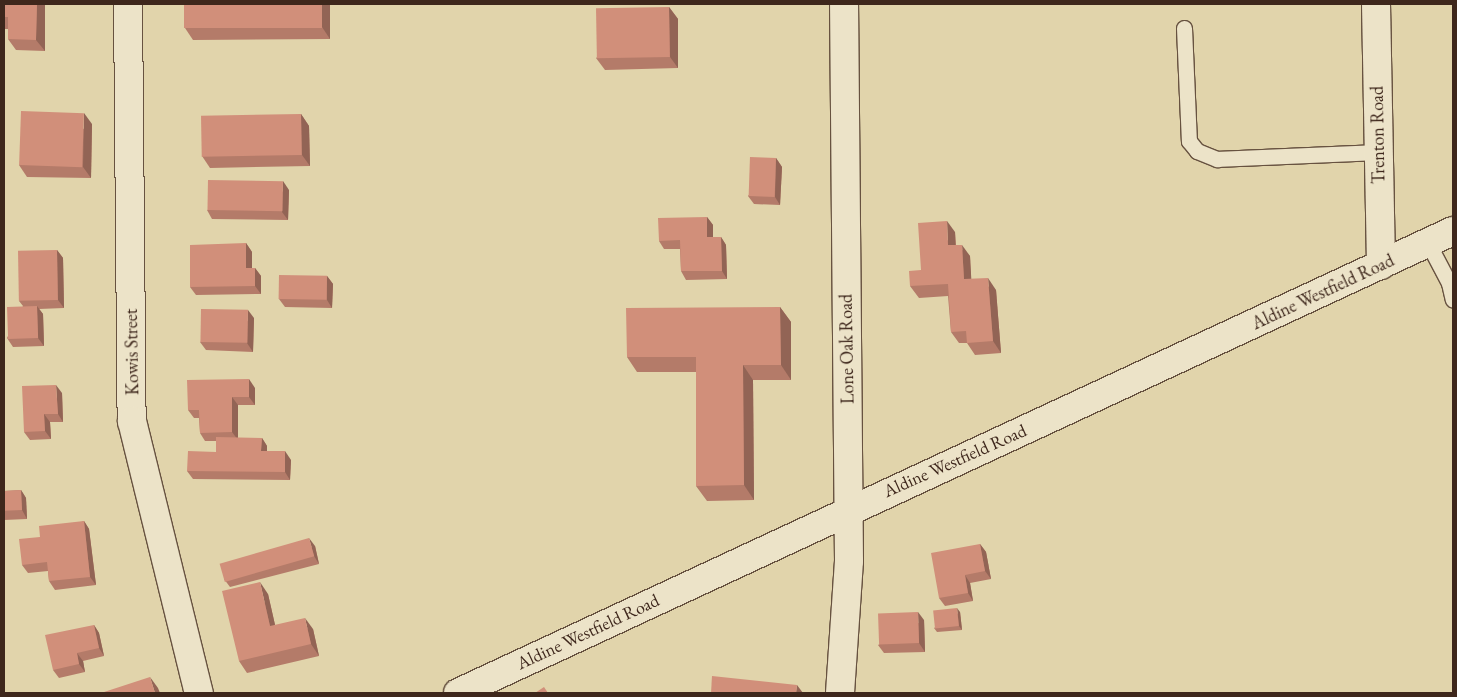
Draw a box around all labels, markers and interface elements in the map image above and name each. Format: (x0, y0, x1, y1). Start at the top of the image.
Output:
street label: Trenton Road (1366, 86, 1390, 184)
street label: Aldine Westfield Road (1248, 250, 1398, 334)
street label: Lone Oak Road (835, 294, 859, 404)
street label: Kowis Street (120, 309, 144, 395)
street label: Aldine Westfield Road (880, 420, 1030, 502)
street label: Aldine Westfield Road (513, 590, 663, 674)

